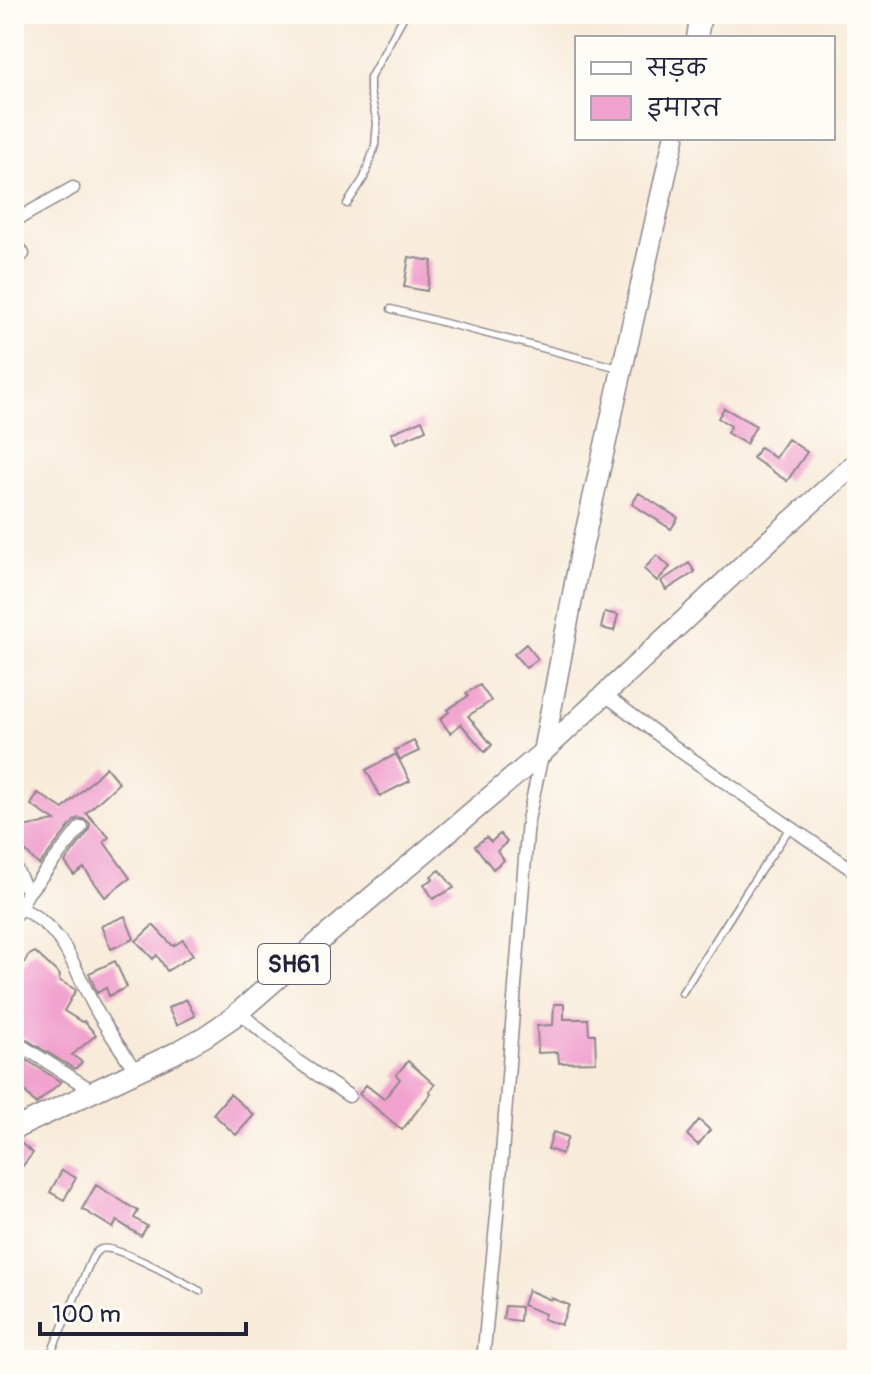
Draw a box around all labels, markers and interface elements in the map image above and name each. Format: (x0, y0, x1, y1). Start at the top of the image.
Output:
legend (575, 36, 835, 140)
text: सड़क (645, 54, 708, 83)
text: इमारत (647, 94, 722, 123)
road number: SH61 (258, 944, 330, 984)
scale bar (40, 1286, 246, 1336)
text: 100 m (52, 1300, 121, 1329)

